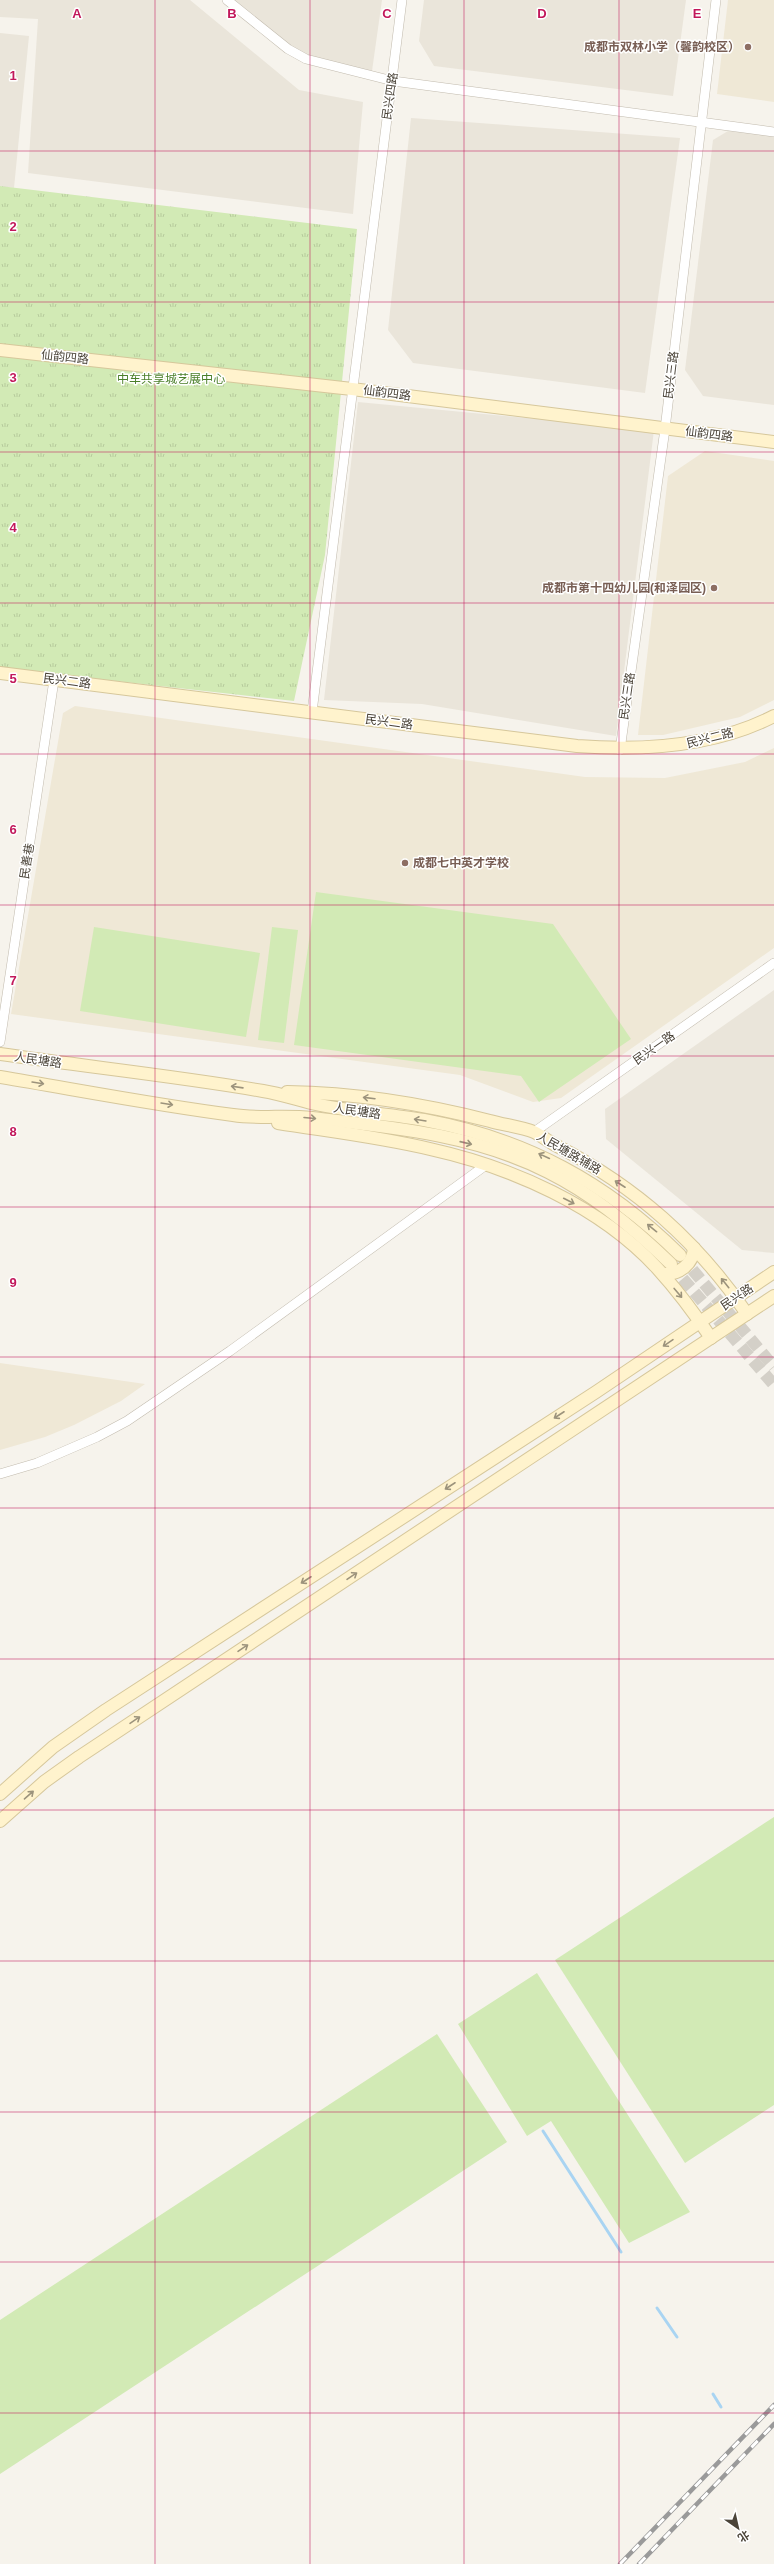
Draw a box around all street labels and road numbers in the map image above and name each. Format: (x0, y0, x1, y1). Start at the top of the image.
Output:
street label: 民兴四路 (380, 71, 400, 121)
street label: 仙韵四路 (40, 348, 90, 366)
street label: 民兴三路 (661, 350, 681, 400)
street label: 仙韵四路 (362, 383, 412, 403)
street label: 仙韵四路 (684, 424, 734, 444)
street label: 民兴二路 (42, 671, 92, 691)
street label: 民兴三路 (617, 671, 637, 721)
street label: 民兴二路 (364, 712, 414, 732)
street label: 民兴二路 (685, 725, 735, 751)
street label: 民善巷 (17, 842, 37, 880)
street label: 民兴一路 (630, 1028, 678, 1068)
street label: 人民塘路 (13, 1050, 63, 1070)
street label: 人民塘路 (332, 1101, 382, 1121)
street label: 人民塘路辅路 (534, 1129, 604, 1177)
street label: 民兴路 (718, 1281, 756, 1313)

